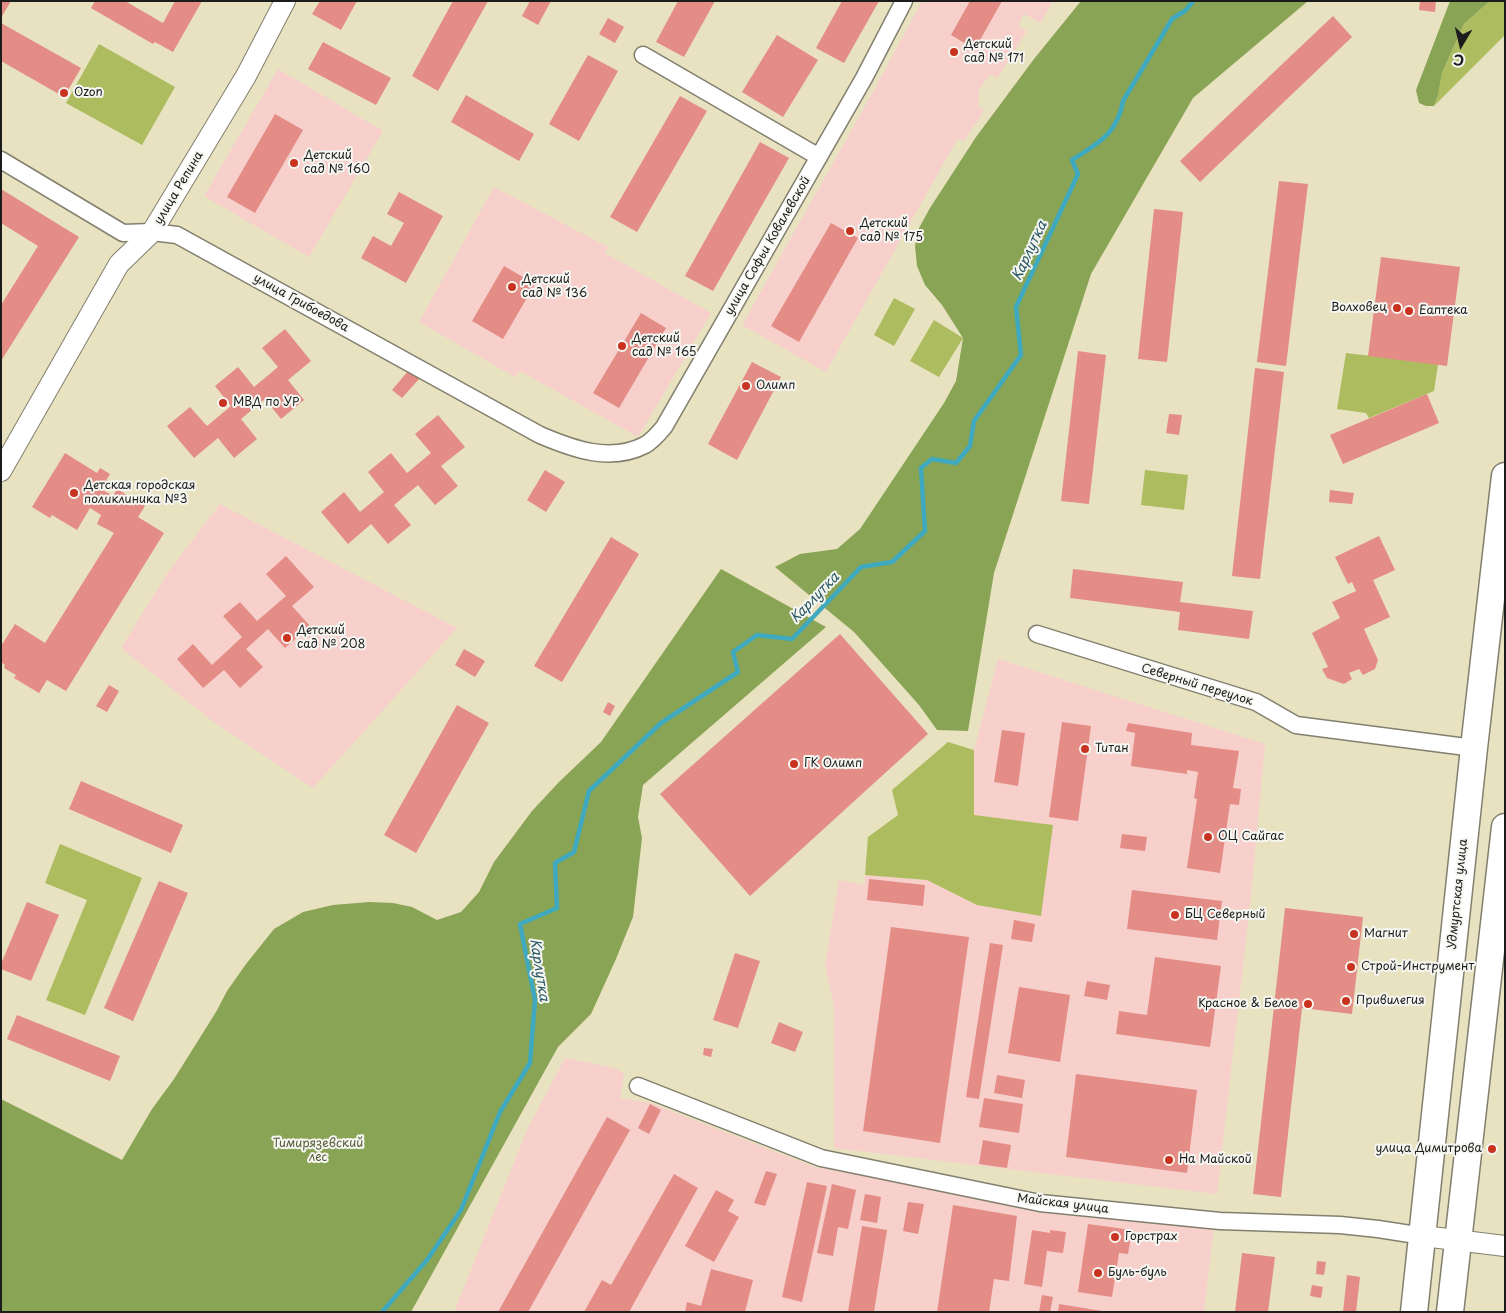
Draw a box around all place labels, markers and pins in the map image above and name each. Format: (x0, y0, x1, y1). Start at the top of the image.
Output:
place label: Детский сад № 171 (964, 38, 1024, 66)
marker: Детский сад № 171 (948, 46, 960, 58)
place label: Ozon (74, 86, 103, 100)
marker: Ozon (58, 87, 70, 99)
place label: Детский сад № 160 (304, 149, 370, 177)
marker: Детский сад № 160 (288, 157, 300, 169)
place label: Детский сад № 175 (860, 217, 923, 245)
marker: Детский сад № 175 (844, 225, 856, 237)
place label: Детский сад № 136 (522, 273, 587, 301)
marker: Детский сад № 136 (506, 281, 518, 293)
place label: Волховец (1331, 301, 1387, 315)
marker: Волховец (1391, 302, 1403, 314)
place label: Еаптека (1419, 304, 1468, 318)
marker: Еаптека (1403, 305, 1415, 317)
place label: Детский сад № 165 (632, 332, 697, 360)
marker: Детский сад № 165 (616, 340, 628, 352)
place label: Олимп (756, 379, 795, 393)
marker: Олимп (740, 380, 752, 392)
place label: МВД по УР (233, 396, 299, 410)
marker: МВД по УР (217, 397, 229, 409)
place label: Детская городская поликлиника №3 (84, 479, 195, 507)
marker: Детская городская поликлиника №3 (68, 487, 80, 499)
place label: Детский сад № 208 (297, 624, 365, 652)
marker: Детский сад № 208 (281, 632, 293, 644)
place label: Титан (1095, 742, 1129, 756)
marker: Титан (1079, 743, 1091, 755)
place label: ГК Олимп (804, 757, 862, 771)
marker: ГК Олимп (788, 758, 800, 770)
place label: ОЦ Сайгас (1218, 830, 1284, 844)
marker: ОЦ Сайгас (1202, 831, 1214, 843)
place label: БЦ Северный (1185, 908, 1265, 922)
marker: БЦ Северный (1169, 909, 1181, 921)
place label: Магнит (1364, 927, 1408, 941)
marker: Магнит (1348, 928, 1360, 940)
place label: Строй-Инструмент (1361, 960, 1474, 974)
marker: Строй-Инструмент (1345, 961, 1357, 973)
place label: Привилегия (1356, 994, 1425, 1008)
marker: Привилегия (1340, 995, 1352, 1007)
place label: Красное & Белое (1198, 997, 1298, 1011)
marker: Красное & Белое (1302, 998, 1314, 1010)
place label: улица Димитрова (1375, 1142, 1482, 1156)
marker: улица Димитрова (1486, 1143, 1498, 1155)
place label: На Майской (1179, 1153, 1252, 1167)
marker: На Майской (1163, 1154, 1175, 1166)
place label: Горстрах (1125, 1230, 1177, 1244)
marker: Горстрах (1109, 1231, 1121, 1243)
place label: Буль-буль (1108, 1266, 1167, 1280)
marker: Буль-буль (1092, 1267, 1104, 1279)

